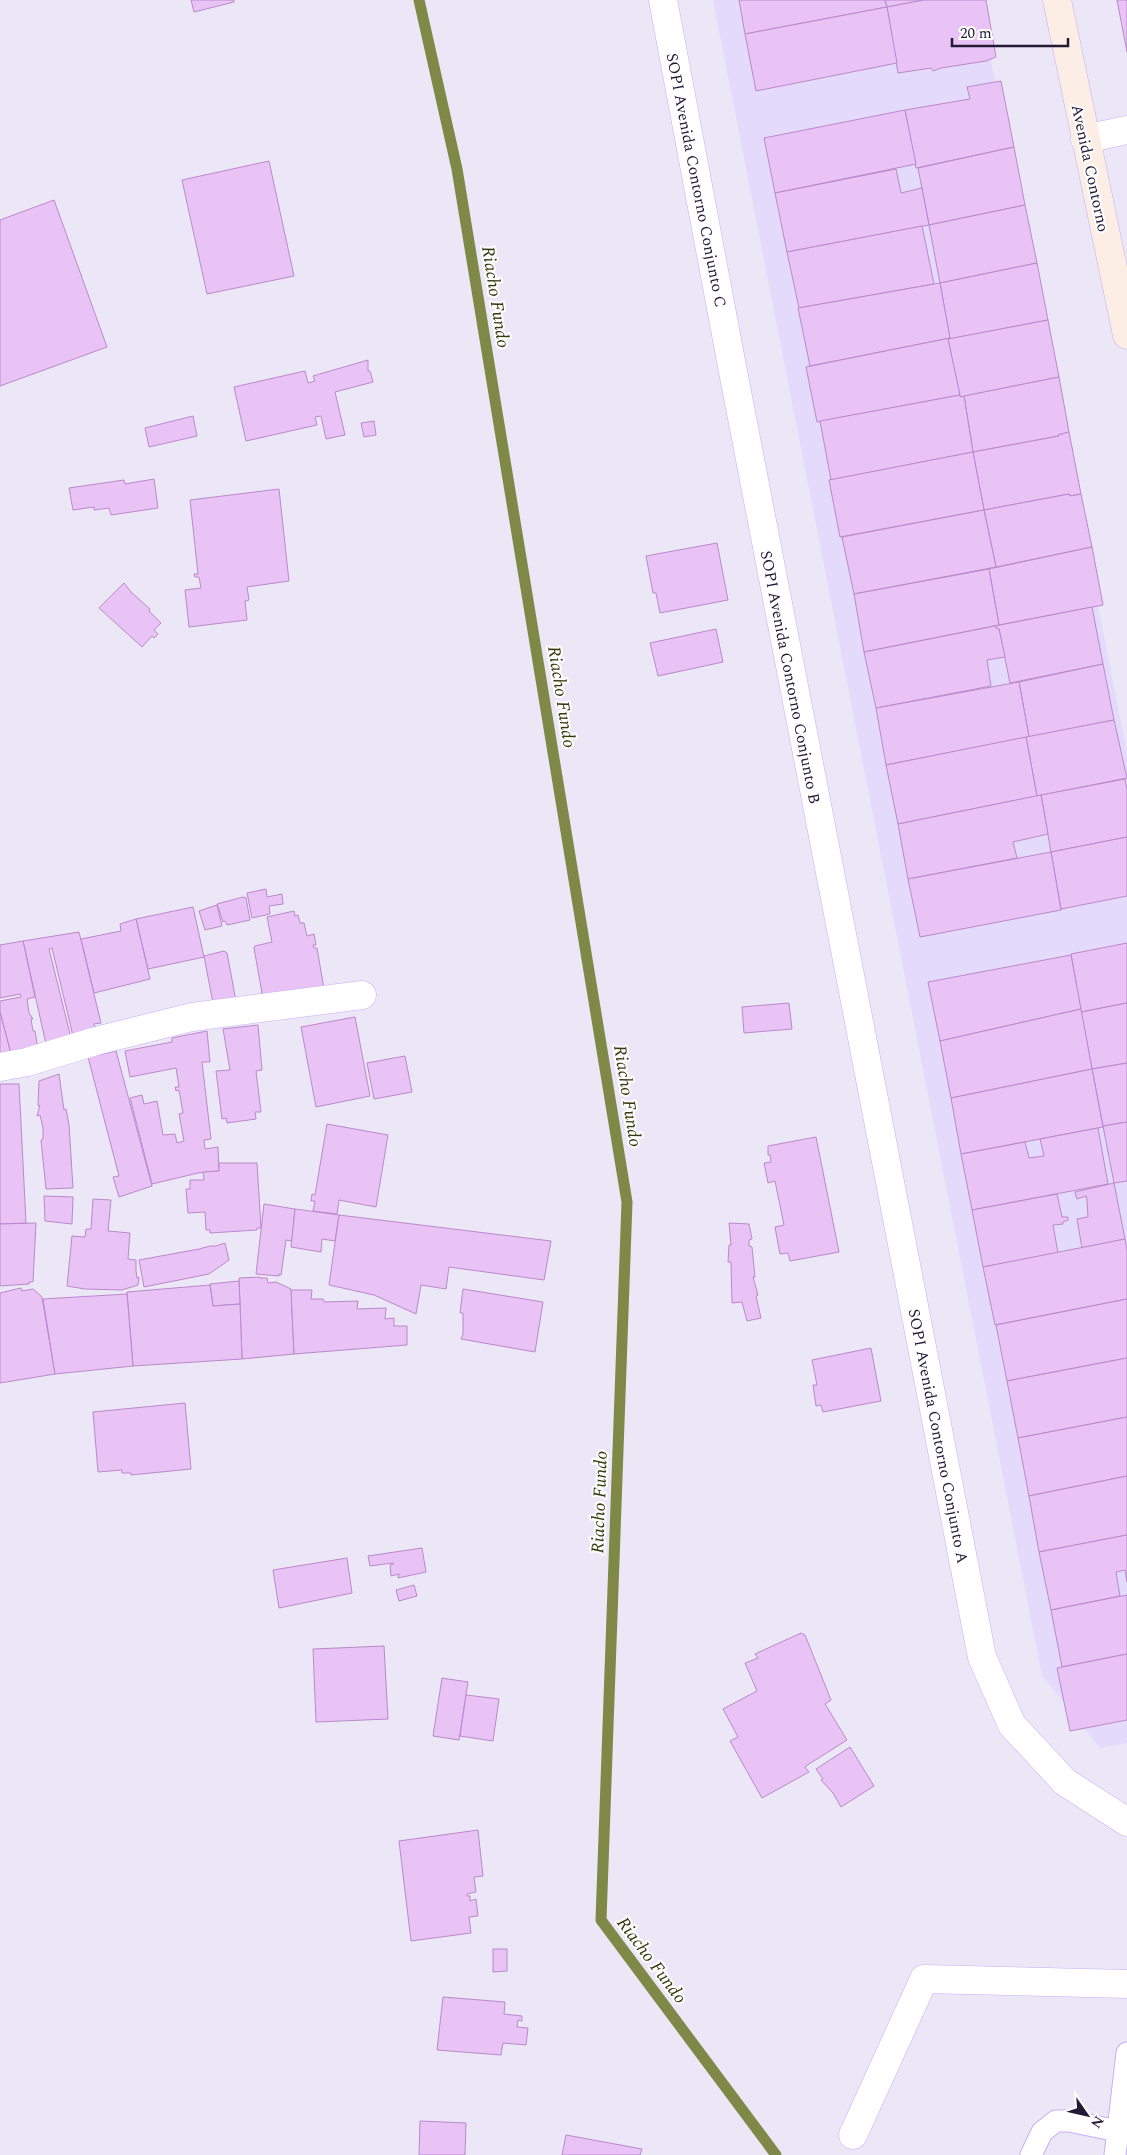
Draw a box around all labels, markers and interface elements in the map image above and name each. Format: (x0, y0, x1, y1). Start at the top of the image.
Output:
scale bar (952, 15, 1068, 47)
text: 20 m (960, 22, 992, 45)
street label: SOPI Avenida Contorno Conjunto C (660, 51, 732, 309)
street label: Avenida Contorno (1065, 102, 1115, 234)
water label: Riacho Fundo (474, 244, 517, 350)
street label: SOPI Avenida Contorno Conjunto B (754, 549, 826, 806)
water label: Riacho Fundo (540, 644, 583, 750)
water label: Riacho Fundo (606, 1043, 649, 1149)
street label: SOPI Avenida Contorno Conjunto A (902, 1307, 975, 1566)
water label: Riacho Fundo (584, 1450, 615, 1554)
water label: Riacho Fundo (610, 1911, 693, 2010)
north arrow (1062, 2090, 1112, 2140)
text: N (1085, 2111, 1109, 2133)

